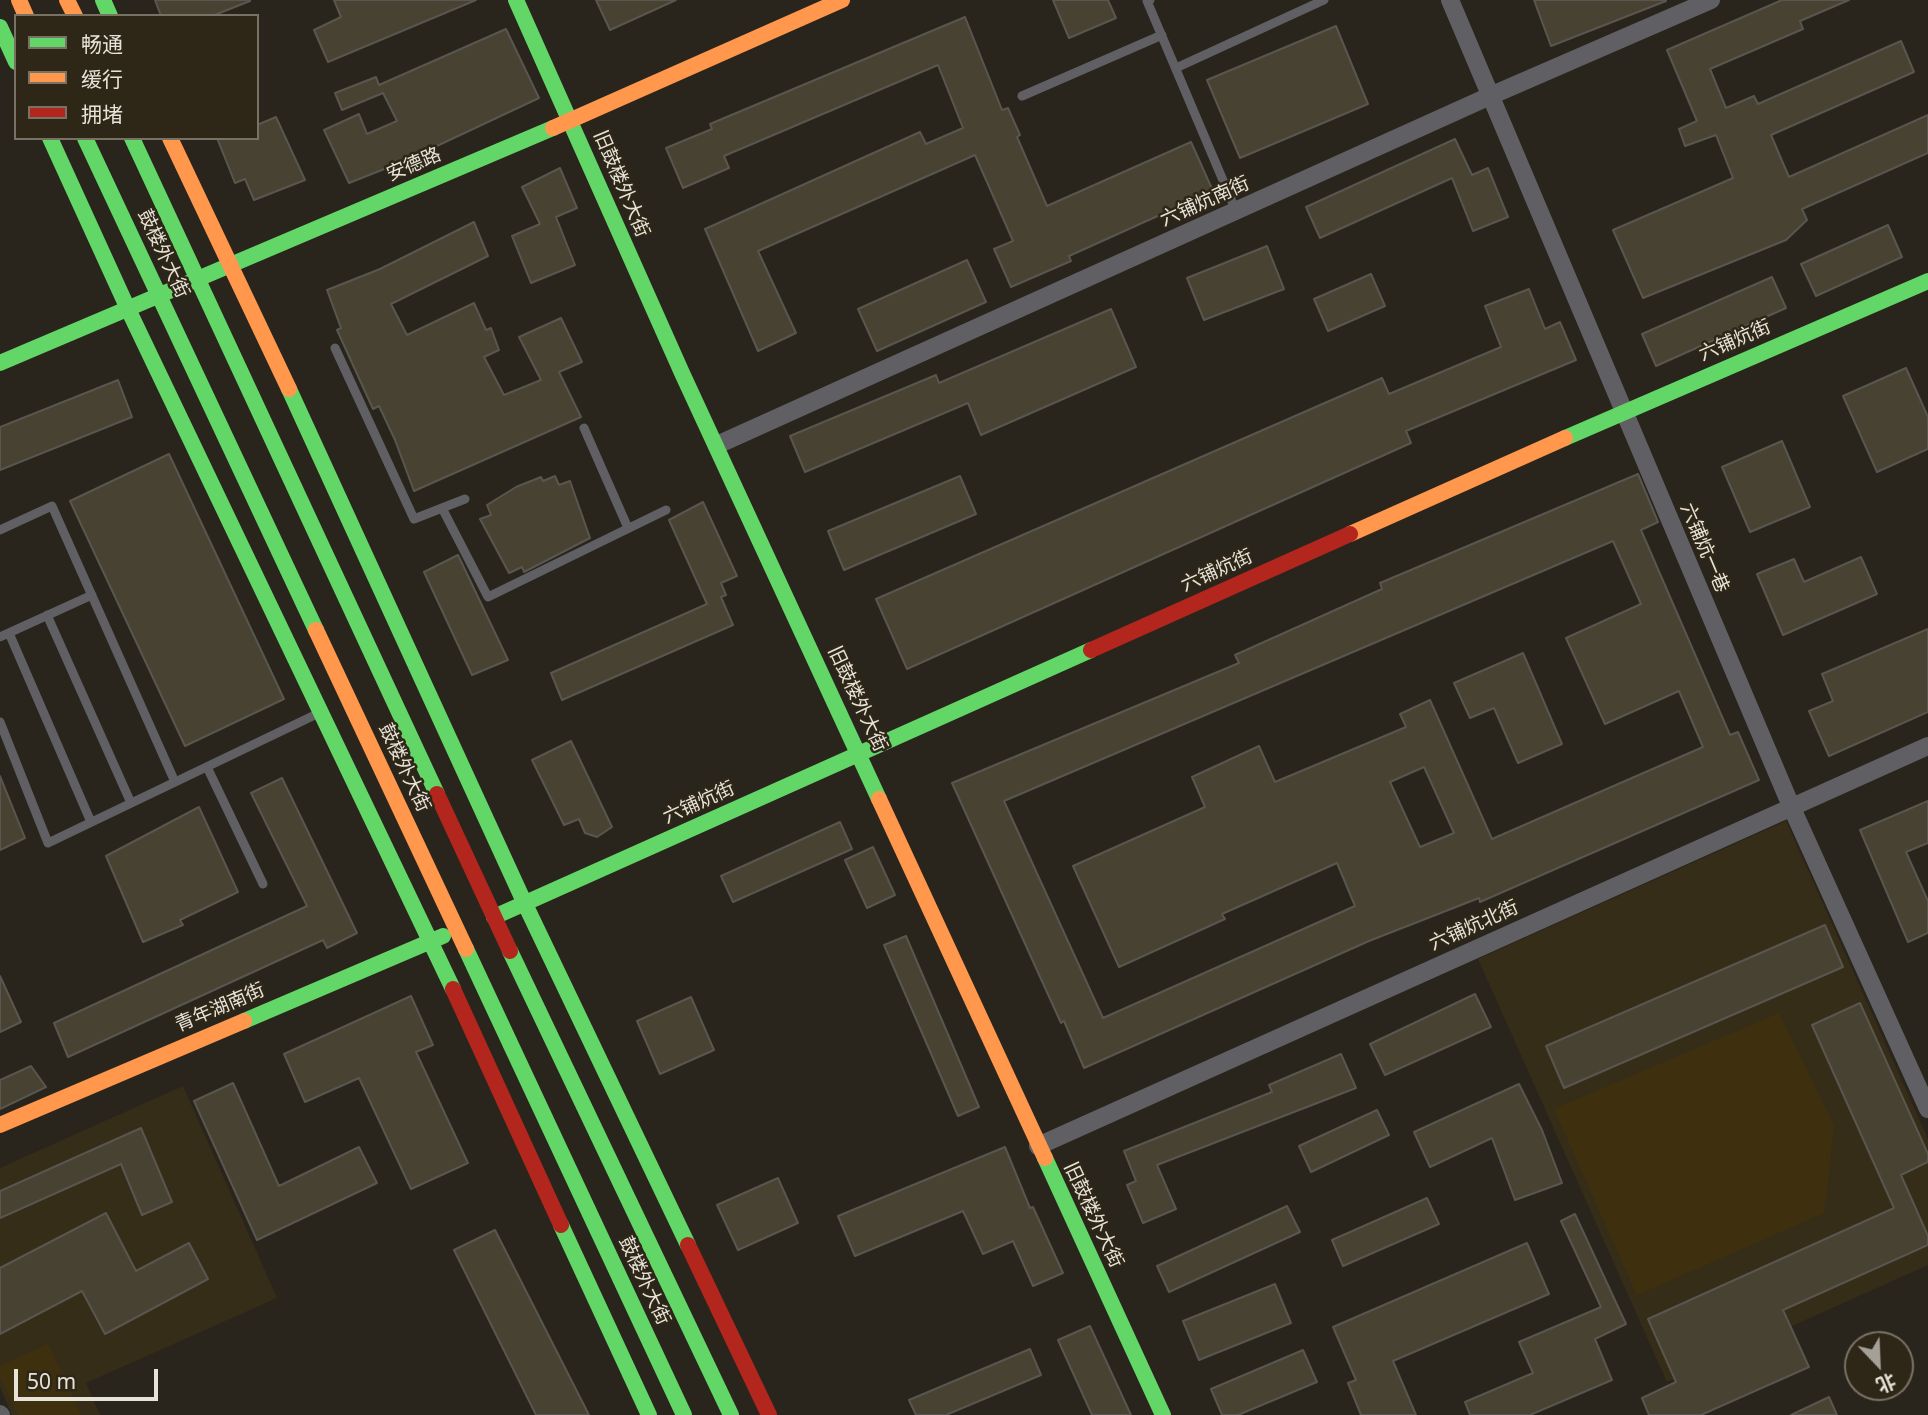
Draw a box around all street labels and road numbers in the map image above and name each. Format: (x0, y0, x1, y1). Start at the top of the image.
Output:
street label: 旧鼓楼外大街 (588, 127, 654, 241)
street label: 安德路 (383, 143, 445, 187)
street label: 六铺炕南街 (1157, 172, 1253, 232)
street label: 鼓楼外大街 (133, 206, 193, 302)
street label: 六铺炕街 (1696, 316, 1774, 366)
street label: 六铺炕一巷 (1675, 500, 1733, 596)
street label: 六铺炕街 (1178, 545, 1256, 597)
street label: 旧鼓楼外大街 (823, 643, 891, 755)
street label: 鼓楼外大街 (374, 720, 434, 816)
street label: 六铺炕街 (660, 777, 738, 829)
street label: 六铺炕北街 (1426, 896, 1522, 956)
street label: 青年湖南街 (172, 979, 268, 1037)
street label: 旧鼓楼外大街 (1059, 1159, 1127, 1271)
street label: 鼓楼外大街 (614, 1233, 674, 1329)

